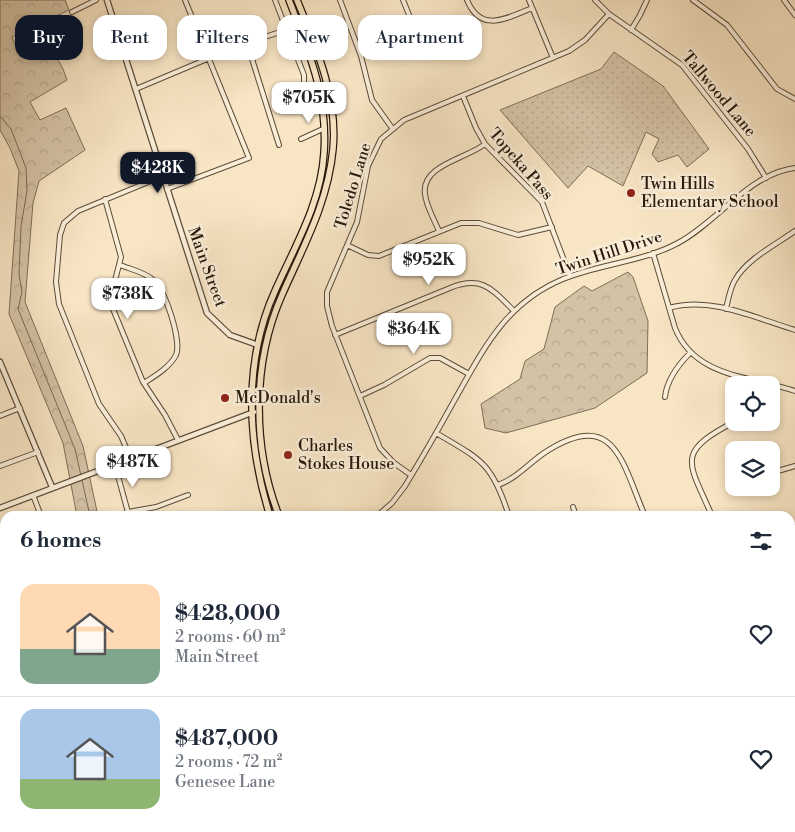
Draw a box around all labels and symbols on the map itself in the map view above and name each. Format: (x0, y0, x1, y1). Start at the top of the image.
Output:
street label: Tallwood Lane (677, 47, 761, 141)
pin: $705K (274, 82, 344, 124)
street label: Topeka Pass (484, 124, 558, 204)
street label: Toledo Lane (330, 140, 376, 232)
pin: $428K (123, 152, 193, 194)
place label: Twin Hills Elementary School (641, 174, 779, 212)
marker: Twin Hills Elementary School (625, 187, 637, 199)
street label: Main Street (183, 224, 231, 310)
street label: Twin Hill Drive (553, 226, 665, 280)
pin: $952K (394, 244, 464, 286)
pin: $738K (93, 278, 163, 320)
pin: $364K (379, 312, 449, 355)
place label: McDonald's (235, 388, 321, 408)
marker: McDonald's (219, 392, 231, 404)
place label: Charles Stokes House (298, 436, 394, 474)
pin: $487K (98, 446, 168, 488)
marker: Charles Stokes House (282, 449, 294, 461)

